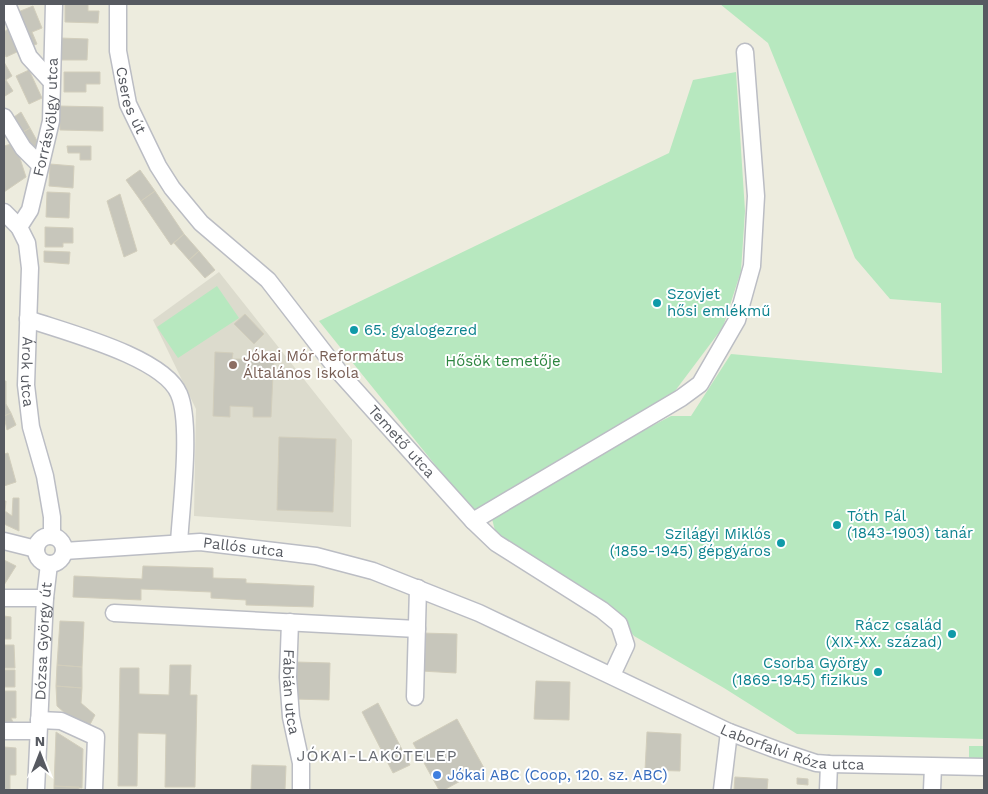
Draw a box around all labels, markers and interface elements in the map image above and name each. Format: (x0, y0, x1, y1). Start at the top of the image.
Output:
street label: Forrásvölgy utca (29, 57, 62, 178)
street label: Cseres út (112, 65, 150, 137)
place label: Szovjet hősi emlékmű (667, 285, 771, 320)
marker: Szovjet hősi emlékmű (651, 297, 663, 309)
place label: 65. gyalogezred (364, 321, 477, 339)
marker: 65. gyalogezred (348, 324, 360, 336)
street label: Árok utca (17, 336, 38, 408)
place label: Jókai Mór Református Általános Iskola (243, 347, 404, 382)
park label: Hősök temetője (445, 352, 561, 370)
marker: Jókai Mór Református Általános Iskola (227, 359, 239, 371)
street label: Temető utca (364, 401, 439, 482)
place label: Tóth Pál (1843-1903) tanár (847, 507, 973, 542)
marker: Tóth Pál (1843-1903) tanár (831, 519, 843, 531)
place label: Szilágyi Miklós (1859-1945) gépgyáros (610, 525, 771, 560)
street label: Pallós utca (202, 533, 285, 561)
marker: Szilágyi Miklós (1859-1945) gépgyáros (775, 537, 787, 549)
street label: Dózsa György út (31, 580, 56, 701)
place label: Rácz család (XIX-XX. század) (826, 616, 942, 651)
marker: Rácz család (XIX-XX. század) (946, 628, 958, 640)
street label: Fábián utca (279, 649, 304, 737)
place label: Csorba György (1869-1945) fizikus (732, 654, 868, 689)
marker: Csorba György (1869-1945) fizikus (872, 666, 884, 678)
street label: Laborfalvi Róza utca (717, 720, 865, 774)
north arrow (15, 729, 65, 779)
text: N (35, 733, 45, 749)
district label: JÓKAI-LAKÓTELEP (296, 746, 458, 765)
place label: Jókai ABC (Coop, 120. sz. ABC) (447, 766, 668, 784)
marker: Jókai ABC (Coop, 120. sz. ABC) (431, 769, 443, 781)

